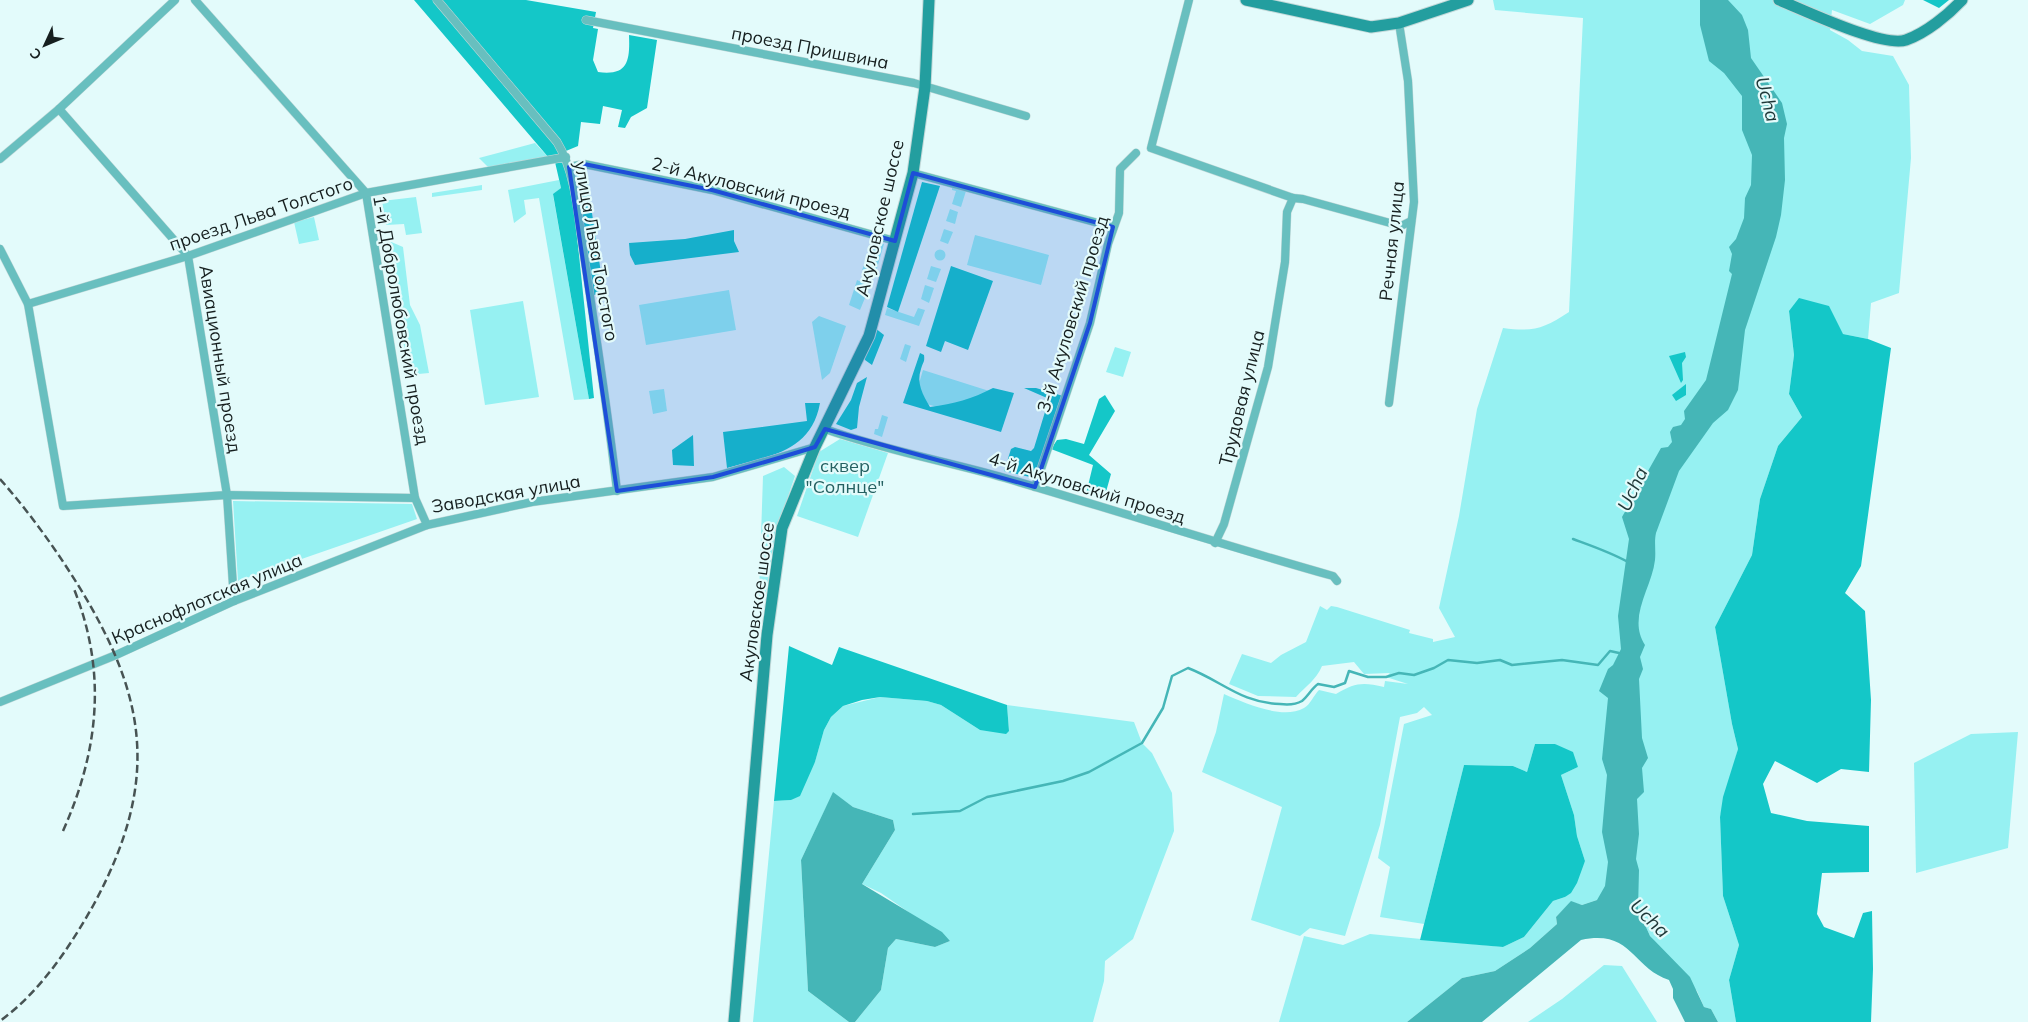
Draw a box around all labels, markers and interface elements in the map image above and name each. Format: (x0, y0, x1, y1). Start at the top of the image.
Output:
north arrow (20, 20, 70, 70)
street label: проезд Пришвина (729, 21, 891, 74)
text: С (26, 44, 45, 64)
water label: Ucha (1750, 74, 1786, 124)
street label: Акуловское шоссе (850, 137, 909, 299)
street label: 2-й Акуловский проезд (649, 152, 853, 223)
street label: улица Льва Толстого (569, 159, 624, 343)
street label: проезд Льва Толстого (166, 171, 356, 256)
street label: Речная улица (1374, 180, 1409, 302)
street label: 1-й Добролюбовский проезд (368, 193, 435, 447)
street label: 3-й Акуловский проезд (1032, 213, 1113, 415)
street label: Авиационный проезд (194, 263, 247, 455)
street label: Трудовая улица (1214, 327, 1270, 468)
street label: 4-й Акуловский проезд (986, 447, 1188, 528)
park label: сквер "Солнце" (806, 454, 884, 498)
water label: Ucha (1611, 463, 1653, 515)
street label: Заводская улица (430, 469, 582, 518)
street label: Акуловское шоссе (734, 521, 779, 683)
street label: Краснофлотская улица (108, 548, 306, 649)
water label: Ucha (1625, 893, 1675, 943)

